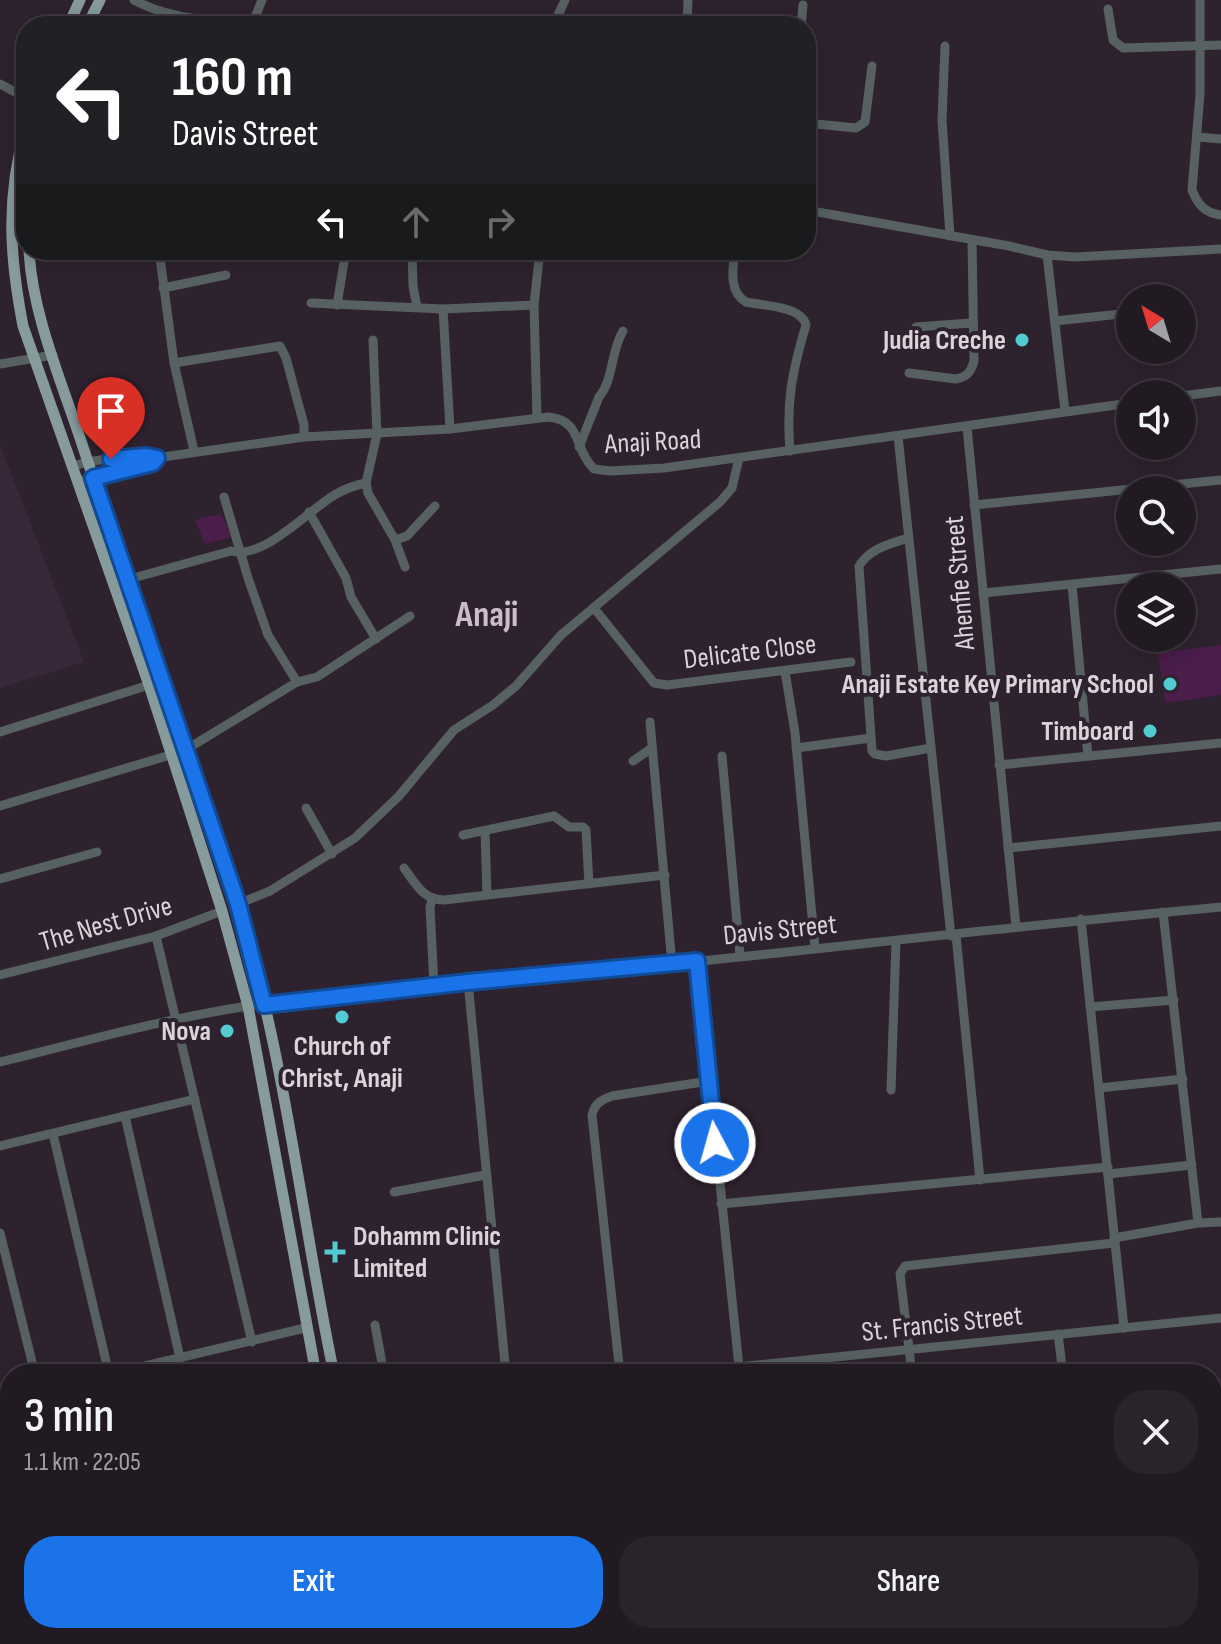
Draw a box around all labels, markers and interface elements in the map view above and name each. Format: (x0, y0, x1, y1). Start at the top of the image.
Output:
text: 160 m (172, 45, 293, 112)
icon: left (40, 48, 144, 152)
text: Davis Street (172, 113, 318, 156)
icon: left (310, 200, 354, 244)
icon: ahead (394, 200, 438, 244)
icon: right (478, 200, 522, 244)
north arrow (1116, 284, 1196, 364)
map controls (1116, 284, 1196, 652)
place label: Judia Creche (882, 324, 1006, 357)
marker: Judia Creche (1013, 331, 1031, 349)
pin (77, 377, 145, 459)
button: sound (1116, 380, 1196, 460)
icon: arrive (89, 389, 133, 433)
street label: Anaji Road (603, 423, 702, 461)
button: search (1116, 476, 1196, 556)
street label: Ahenfie Street (938, 515, 982, 652)
button: layers (1116, 572, 1196, 652)
district label: Anaji (455, 594, 518, 637)
street label: Delicate Close (682, 627, 818, 677)
place label: Anaji Estate Key Primary School (841, 668, 1154, 701)
marker: Anaji Estate Key Primary School (1161, 675, 1179, 693)
place label: Timboard (1041, 715, 1134, 748)
marker: Timboard (1141, 722, 1159, 740)
street label: The Nest Drive (36, 889, 176, 959)
street label: Davis Street (722, 908, 838, 952)
marker: Church of Christ, Anaji (333, 1008, 351, 1026)
place label: Nova (161, 1015, 211, 1048)
marker: Nova (218, 1022, 236, 1040)
place label: Church of Christ, Anaji (281, 1030, 403, 1095)
position arrow (673, 1101, 757, 1185)
place label: Dohamm Clinic Limited (353, 1220, 501, 1285)
marker: Dohamm Clinic Limited (324, 1241, 346, 1263)
street label: St. Francis Street (860, 1299, 1024, 1349)
text: 3 min (24, 1388, 114, 1445)
button: close (1114, 1390, 1198, 1474)
text: 1.1 km · 22:05 (24, 1447, 141, 1478)
button: Exit (24, 1536, 603, 1628)
button: Share (619, 1536, 1198, 1628)

